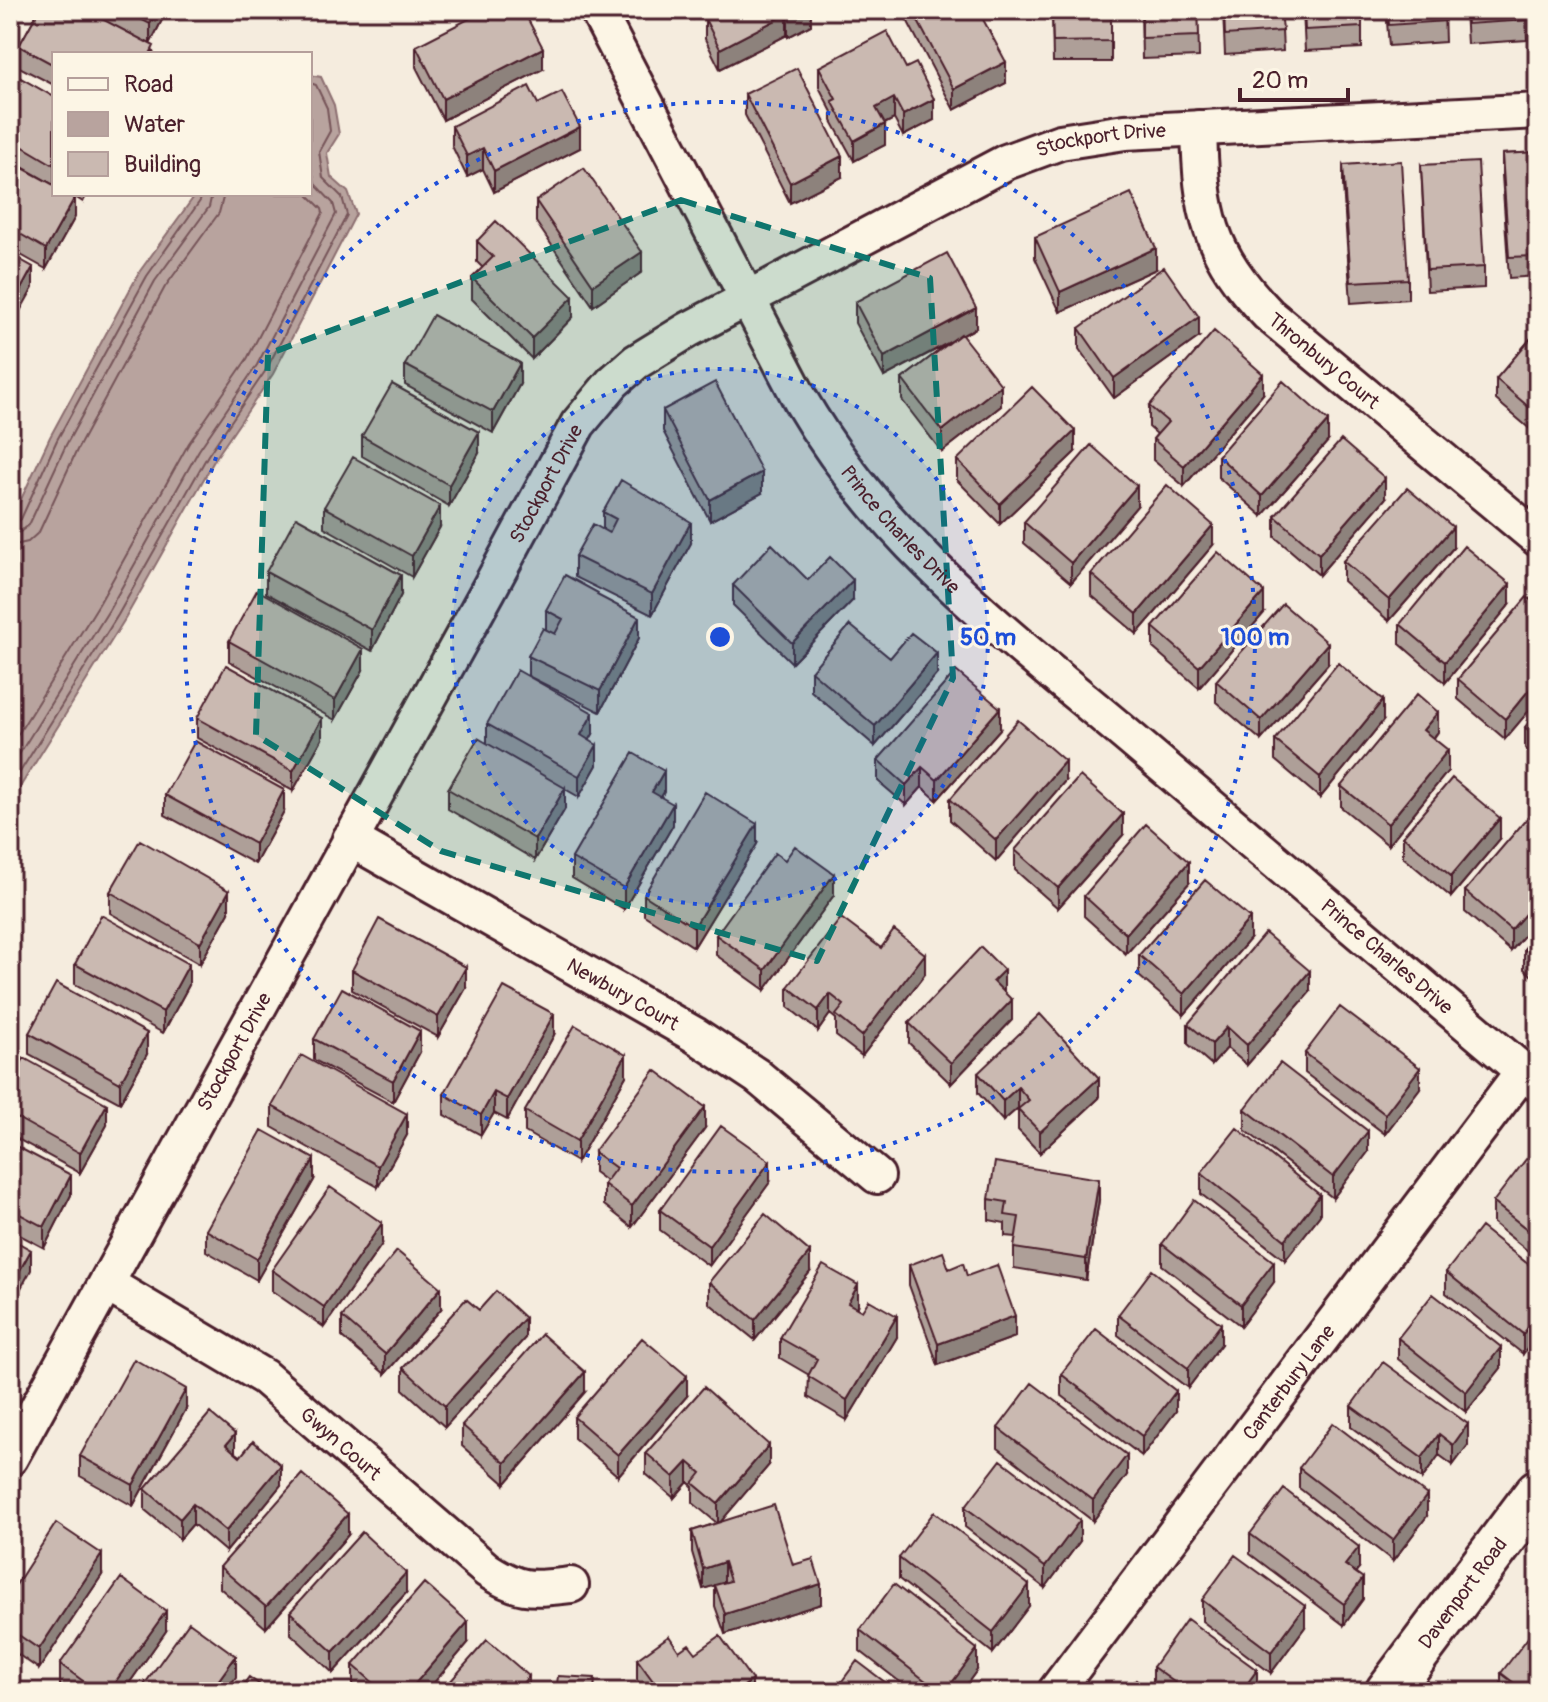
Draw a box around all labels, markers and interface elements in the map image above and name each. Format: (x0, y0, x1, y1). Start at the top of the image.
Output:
legend (52, 52, 312, 196)
scale bar (1240, 52, 1348, 102)
text: 20 m (1252, 66, 1308, 95)
text: Road (124, 70, 174, 99)
text: Water (124, 110, 185, 139)
street label: Stockport Drive (1032, 117, 1166, 162)
text: Building (124, 150, 201, 179)
street label: Thronbury Court (1263, 307, 1386, 415)
street label: Stockport Drive (504, 420, 588, 547)
street label: Prince Charles Drive (835, 460, 966, 599)
centre of rings (706, 623, 734, 651)
text: 50 m (960, 623, 1016, 652)
text: 100 m (1221, 623, 1289, 652)
street label: Prince Charles Drive (1316, 893, 1459, 1020)
street label: Newbury Court (562, 952, 684, 1036)
street label: Stockport Drive (191, 988, 277, 1115)
street label: Canterbury Lane (1237, 1319, 1340, 1445)
street label: Gwyn Court (295, 1401, 387, 1486)
street label: Davenport Road (1413, 1532, 1512, 1653)

